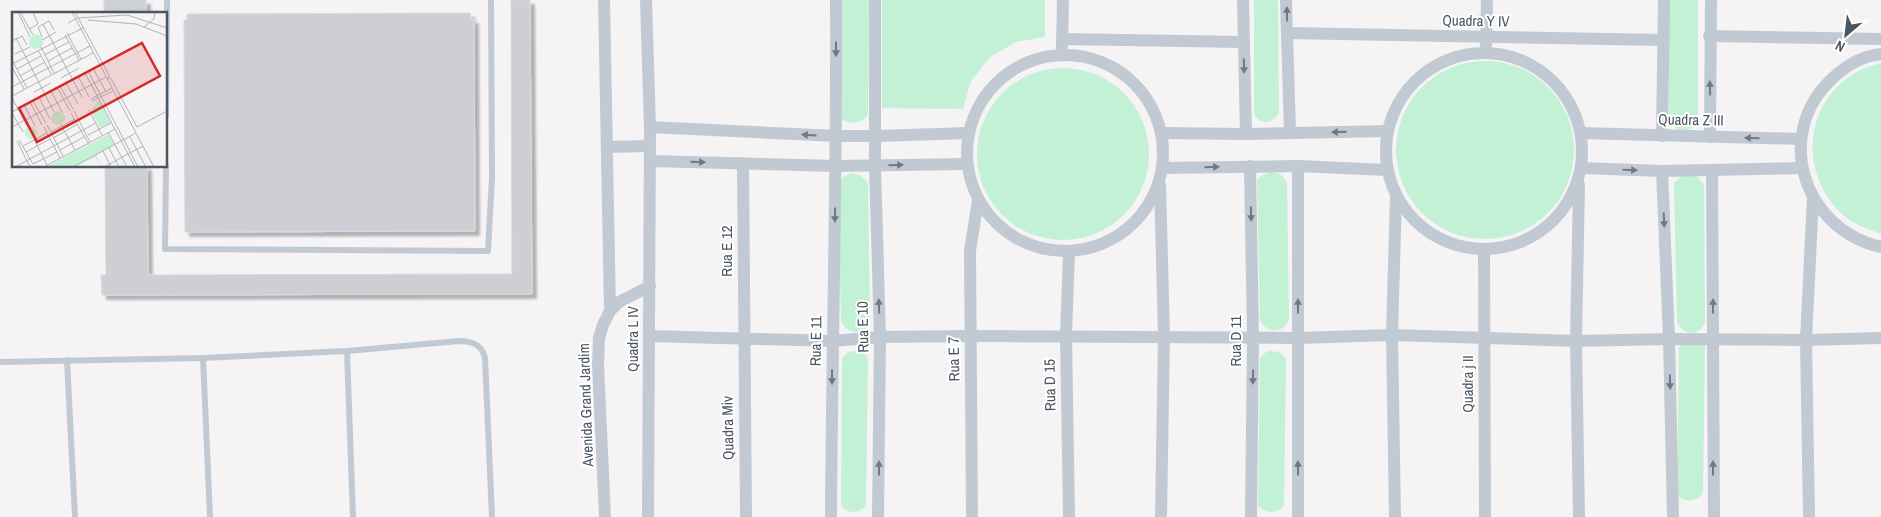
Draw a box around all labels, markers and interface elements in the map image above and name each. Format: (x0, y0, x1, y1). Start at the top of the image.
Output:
one-way arrow (1283, 5, 1291, 21)
street label: Quadra Y IV (1442, 9, 1511, 32)
north arrow (1821, 10, 1871, 60)
inset map (12, 12, 168, 168)
text: N (1832, 37, 1848, 56)
one-way arrow (832, 41, 840, 57)
one-way arrow (1240, 58, 1248, 74)
one-way arrow (1706, 80, 1714, 96)
street label: Quadra Z III (1658, 108, 1724, 131)
one-way arrow (1331, 128, 1347, 136)
one-way arrow (801, 130, 817, 138)
one-way arrow (1744, 134, 1760, 142)
one-way arrow (691, 158, 707, 166)
one-way arrow (888, 161, 904, 169)
one-way arrow (1204, 162, 1220, 170)
one-way arrow (1622, 166, 1638, 174)
one-way arrow (831, 207, 839, 223)
one-way arrow (1247, 207, 1255, 223)
one-way arrow (1660, 212, 1668, 228)
street label: Rua E 12 (716, 225, 737, 277)
one-way arrow (874, 298, 882, 314)
one-way arrow (1294, 298, 1302, 314)
one-way arrow (1709, 298, 1717, 314)
street label: Rua E 10 (852, 301, 873, 353)
street label: Quadra L IV (622, 305, 643, 372)
street label: Rua E 11 (805, 315, 826, 366)
street label: Rua D 11 (1225, 315, 1246, 367)
street label: Rua E 7 (943, 336, 964, 381)
street label: Avenida Grand Jardim (573, 343, 598, 468)
street label: Quadra j II (1457, 355, 1478, 413)
street label: Rua D 15 (1039, 359, 1060, 411)
one-way arrow (828, 369, 836, 385)
one-way arrow (1249, 369, 1257, 385)
one-way arrow (1666, 374, 1674, 390)
street label: Quadra Miv (716, 395, 739, 460)
one-way arrow (875, 460, 883, 476)
one-way arrow (1294, 460, 1302, 476)
one-way arrow (1709, 460, 1717, 476)

